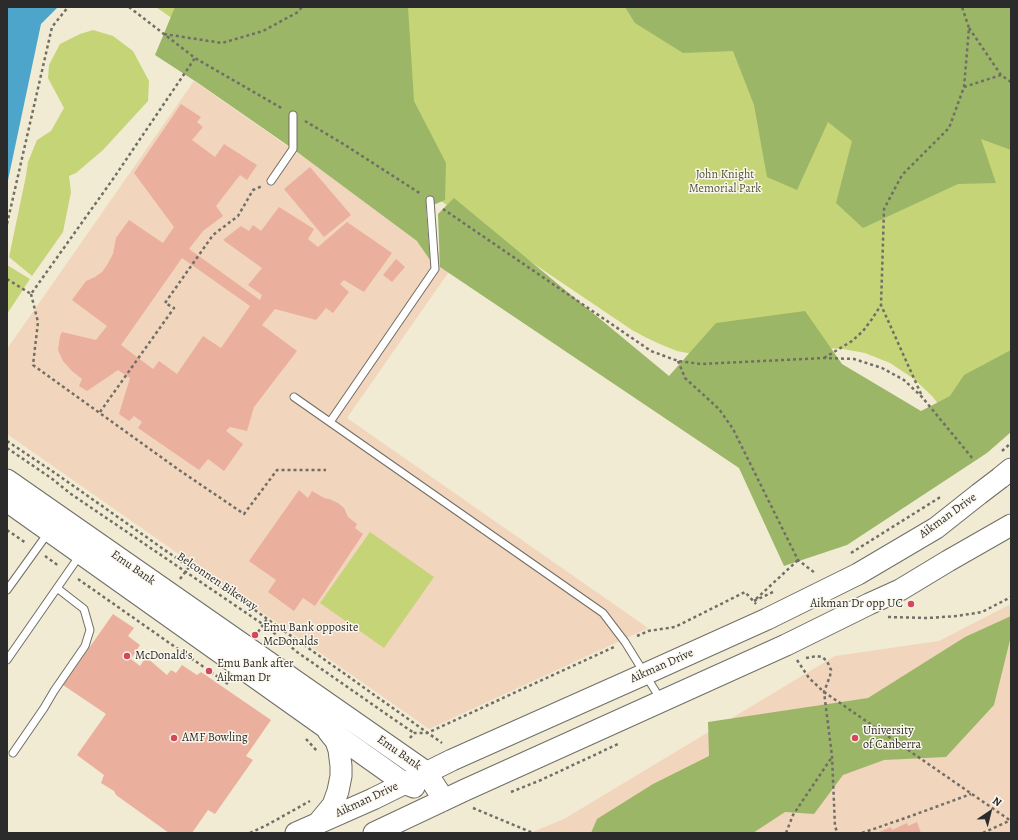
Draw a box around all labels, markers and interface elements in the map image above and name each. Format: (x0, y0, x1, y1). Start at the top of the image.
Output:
park label: John Knight Memorial Park (689, 168, 761, 196)
street label: Aikman Drive (916, 490, 980, 542)
street label: Emu Bank (108, 548, 158, 588)
street label: Belconnen Bikeway (174, 550, 260, 614)
place label: Aikman Dr opp UC (810, 597, 903, 611)
marker: Aikman Dr opp UC (906, 599, 916, 609)
place label: Emu Bank opposite McDonalds (263, 621, 358, 649)
marker: Emu Bank opposite McDonalds (250, 630, 260, 640)
street label: Aikman Drive (628, 646, 696, 686)
place label: McDonald's (135, 649, 193, 663)
marker: McDonald's (122, 651, 132, 661)
place label: Emu Bank after Aikman Dr (217, 657, 294, 685)
marker: Emu Bank after Aikman Dr (204, 666, 214, 676)
place label: University of Canberra (863, 724, 921, 752)
place label: AMF Bowling (182, 731, 248, 745)
marker: AMF Bowling (169, 733, 179, 743)
street label: Emu Bank (374, 733, 424, 773)
marker: University of Canberra (850, 733, 860, 743)
street label: Aikman Drive (333, 779, 401, 821)
north arrow (970, 792, 1010, 832)
text: N (990, 793, 1005, 810)

